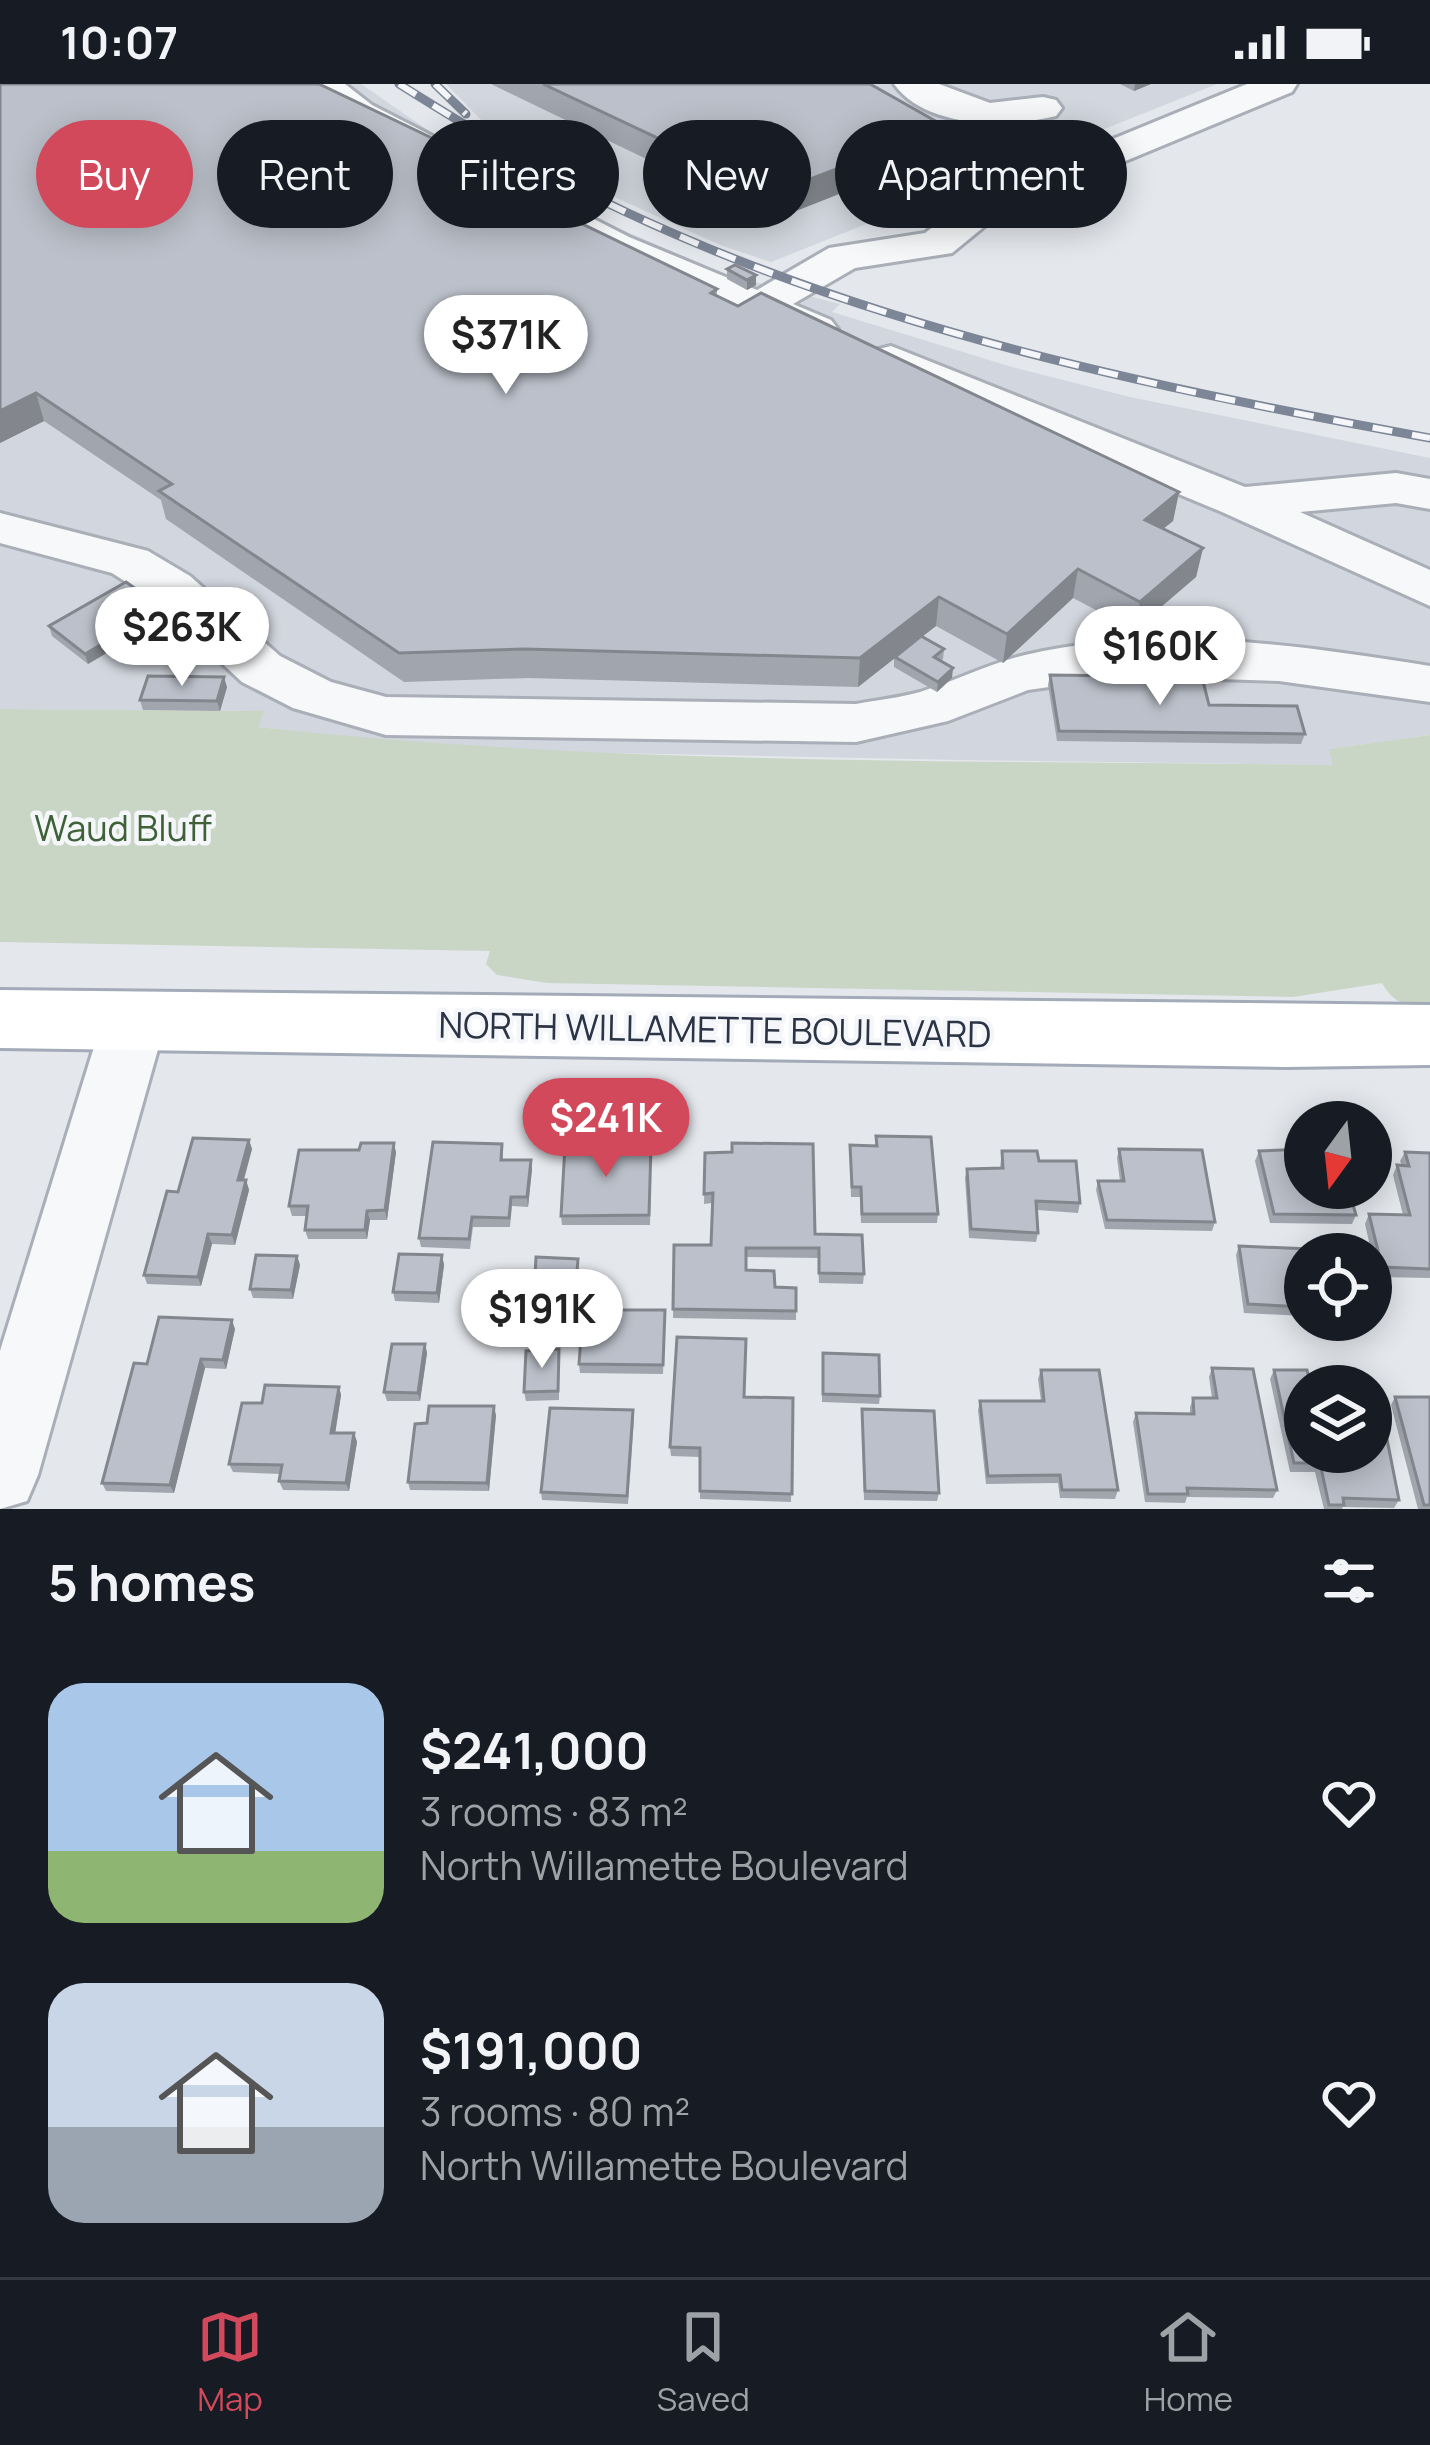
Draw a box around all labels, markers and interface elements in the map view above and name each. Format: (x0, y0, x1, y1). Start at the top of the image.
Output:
text: 10:07 (60, 11, 178, 73)
chip: Buy (36, 120, 193, 228)
chip: Rent (217, 120, 393, 228)
chip: Filters (417, 120, 619, 228)
chip: New (643, 120, 811, 228)
chip: Apartment (835, 120, 1127, 228)
pin: $371K (422, 295, 590, 397)
text: $371K (451, 307, 561, 361)
pin: $263K (98, 587, 266, 689)
text: $263K (122, 599, 242, 653)
pin: $160K (1076, 606, 1244, 708)
text: $160K (1102, 618, 1218, 672)
park label: Waud Bluff (34, 803, 212, 852)
street label: NORTH WILLAMETTE BOULEVARD (438, 1000, 992, 1058)
pin: $241K (522, 1078, 690, 1180)
text: $241K (550, 1090, 662, 1144)
north arrow (1284, 1101, 1392, 1209)
map controls (1284, 1101, 1392, 1473)
button: locate (1284, 1233, 1392, 1341)
pin: $191K (458, 1269, 626, 1371)
text: $191K (488, 1281, 596, 1335)
button: layers (1284, 1365, 1392, 1473)
text: 5 homes (48, 1547, 255, 1616)
icon: filters (1316, 1548, 1382, 1614)
text: $241,000 (420, 1715, 649, 1784)
icon: home (144, 1731, 288, 1875)
icon: heart (1316, 1770, 1382, 1836)
text: 3 rooms · 83 m² (420, 1784, 688, 1838)
text: North Willamette Boulevard (420, 1838, 909, 1892)
text: $191,000 (420, 2015, 643, 2084)
icon: home (144, 2031, 288, 2175)
icon: heart (1316, 2070, 1382, 2136)
text: 3 rooms · 80 m² (420, 2084, 690, 2138)
text: North Willamette Boulevard (420, 2138, 909, 2192)
tab: Map (197, 2304, 263, 2421)
tab: Saved (657, 2304, 750, 2421)
tab: Home (1144, 2304, 1233, 2421)

